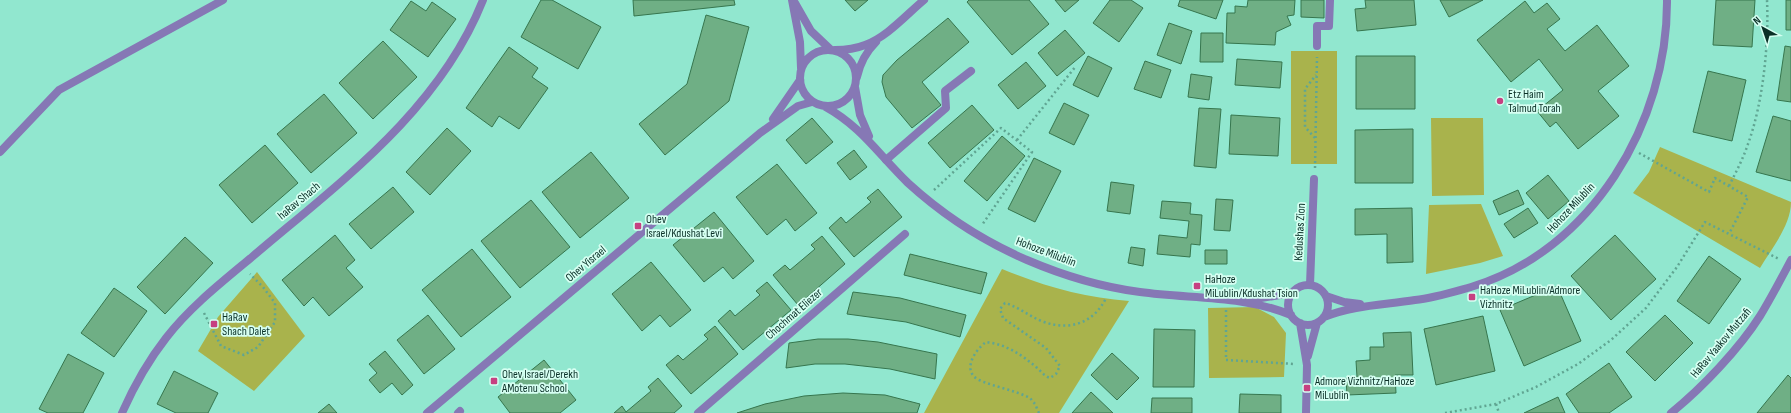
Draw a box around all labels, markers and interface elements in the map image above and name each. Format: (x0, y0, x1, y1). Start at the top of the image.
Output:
north arrow (1743, 8, 1783, 48)
text: N (1750, 14, 1763, 28)
place label: Etz Haim Talmud Torah (1508, 87, 1561, 116)
marker: Etz Haim Talmud Torah (1495, 96, 1505, 106)
street label: haRav Shach (275, 179, 323, 223)
street label: Hohoze Milublin (1544, 180, 1598, 236)
street label: Kedushas Zion (1291, 203, 1309, 261)
place label: Ohev Israel/Kdushat Levi (646, 212, 722, 241)
marker: Ohev Israel/Kdushat Levi (633, 221, 643, 231)
street label: Hohoze Milublin (1014, 234, 1078, 270)
street label: Ohev Yisrael (563, 243, 609, 285)
place label: HaHoze MiLublin/Kdushat Tsion (1205, 272, 1298, 301)
marker: HaHoze MiLublin/Kdushat Tsion (1192, 281, 1202, 291)
place label: HaHoze MiLublin/Admore Vizhnitz (1480, 283, 1580, 312)
street label: Chochmat Eliezer (762, 285, 826, 343)
marker: HaHoze MiLublin/Admore Vizhnitz (1467, 292, 1477, 302)
street label: HaRav Yaakov Mutzafi (1687, 305, 1755, 381)
place label: HaRav Shach Dalet (222, 310, 270, 339)
marker: HaRav Shach Dalet (209, 319, 219, 329)
place label: Ohev Israel/Derekh AMotenu School (501, 367, 578, 396)
place label: Admore Vizhnitz/HaHoze MiLublin (1314, 374, 1414, 403)
marker: Ohev Israel/Derekh AMotenu School (489, 376, 499, 386)
marker: Admore Vizhnitz/HaHoze MiLublin (1302, 383, 1312, 393)

